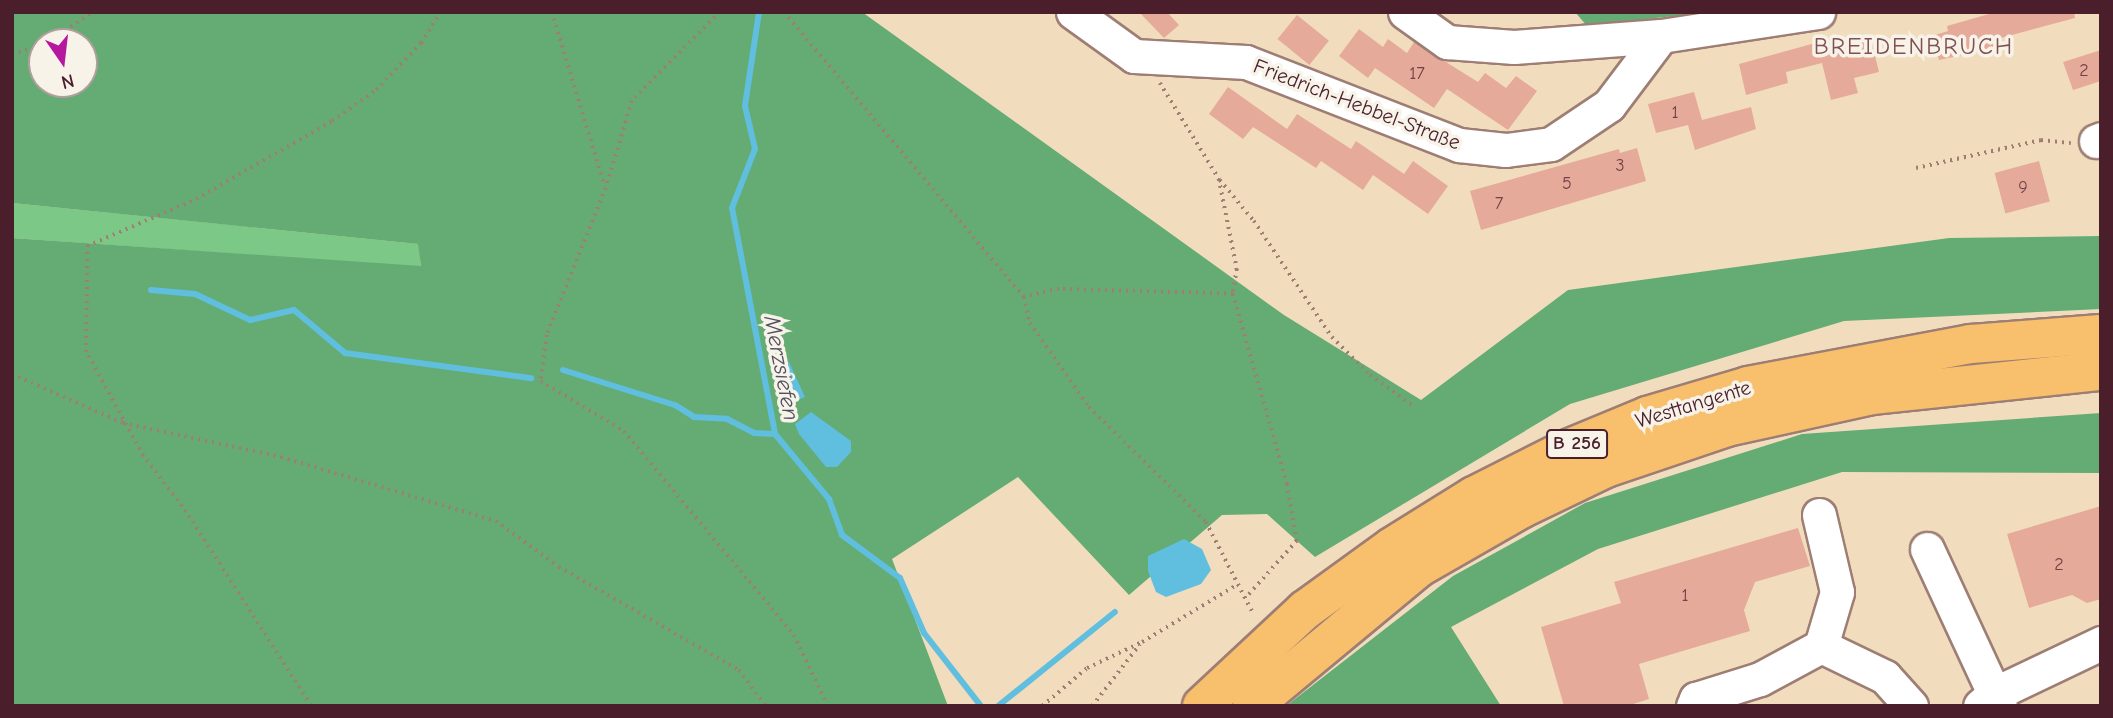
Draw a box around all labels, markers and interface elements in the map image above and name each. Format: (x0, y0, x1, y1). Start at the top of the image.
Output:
north arrow (28, 28, 98, 98)
district label: BREIDENBRUCH (1815, 33, 2013, 61)
street label: Friedrich-Hebbel-Straße (1250, 53, 1464, 155)
house number: 2 (2079, 60, 2089, 82)
house number: 17 (1409, 63, 1425, 85)
text: N (59, 69, 76, 94)
house number: 1 (1671, 102, 1679, 124)
house number: 3 (1615, 155, 1625, 177)
house number: 5 (1562, 173, 1572, 195)
house number: 9 (2018, 177, 2028, 199)
house number: 7 (1495, 193, 1503, 215)
water label: Merzsiefen (757, 313, 805, 423)
street label: Westtangente (1632, 375, 1754, 433)
road number: B 256 (1546, 428, 1608, 460)
house number: 2 (2054, 554, 2064, 576)
house number: 1 (1681, 585, 1689, 607)

